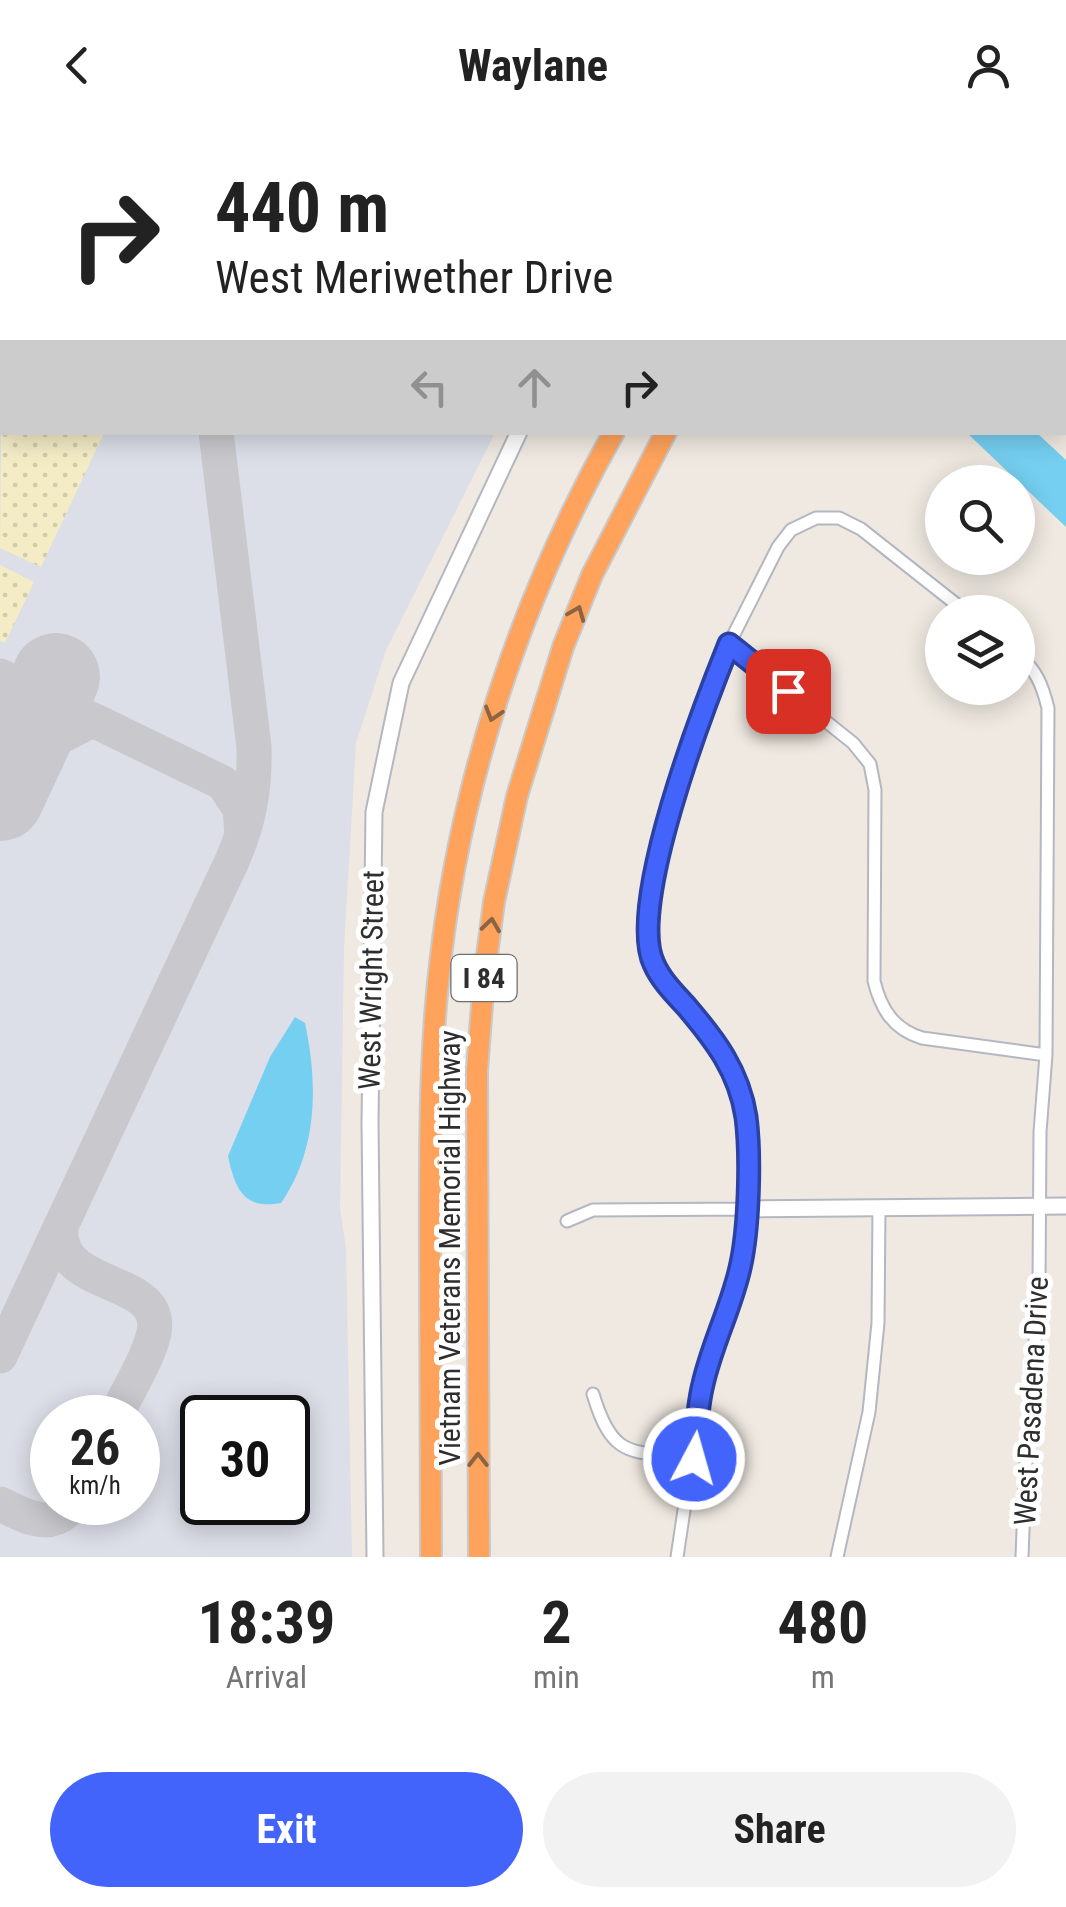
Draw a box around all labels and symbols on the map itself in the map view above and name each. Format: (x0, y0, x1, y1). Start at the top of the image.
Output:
one-way arrow (565, 605, 585, 622)
pin (746, 649, 831, 734)
one-way arrow (484, 705, 504, 722)
street label: West Wright Street (352, 870, 390, 1090)
one-way arrow (480, 917, 501, 934)
road number: I 84 (452, 955, 516, 1001)
street label: Vietnam Veterans Memorial Highway (432, 1030, 467, 1466)
street label: West Pasadena Drive (1007, 1276, 1055, 1526)
speed limit sign: 30 (180, 1395, 310, 1525)
position arrow (642, 1407, 746, 1511)
one-way arrow (468, 1451, 489, 1467)

